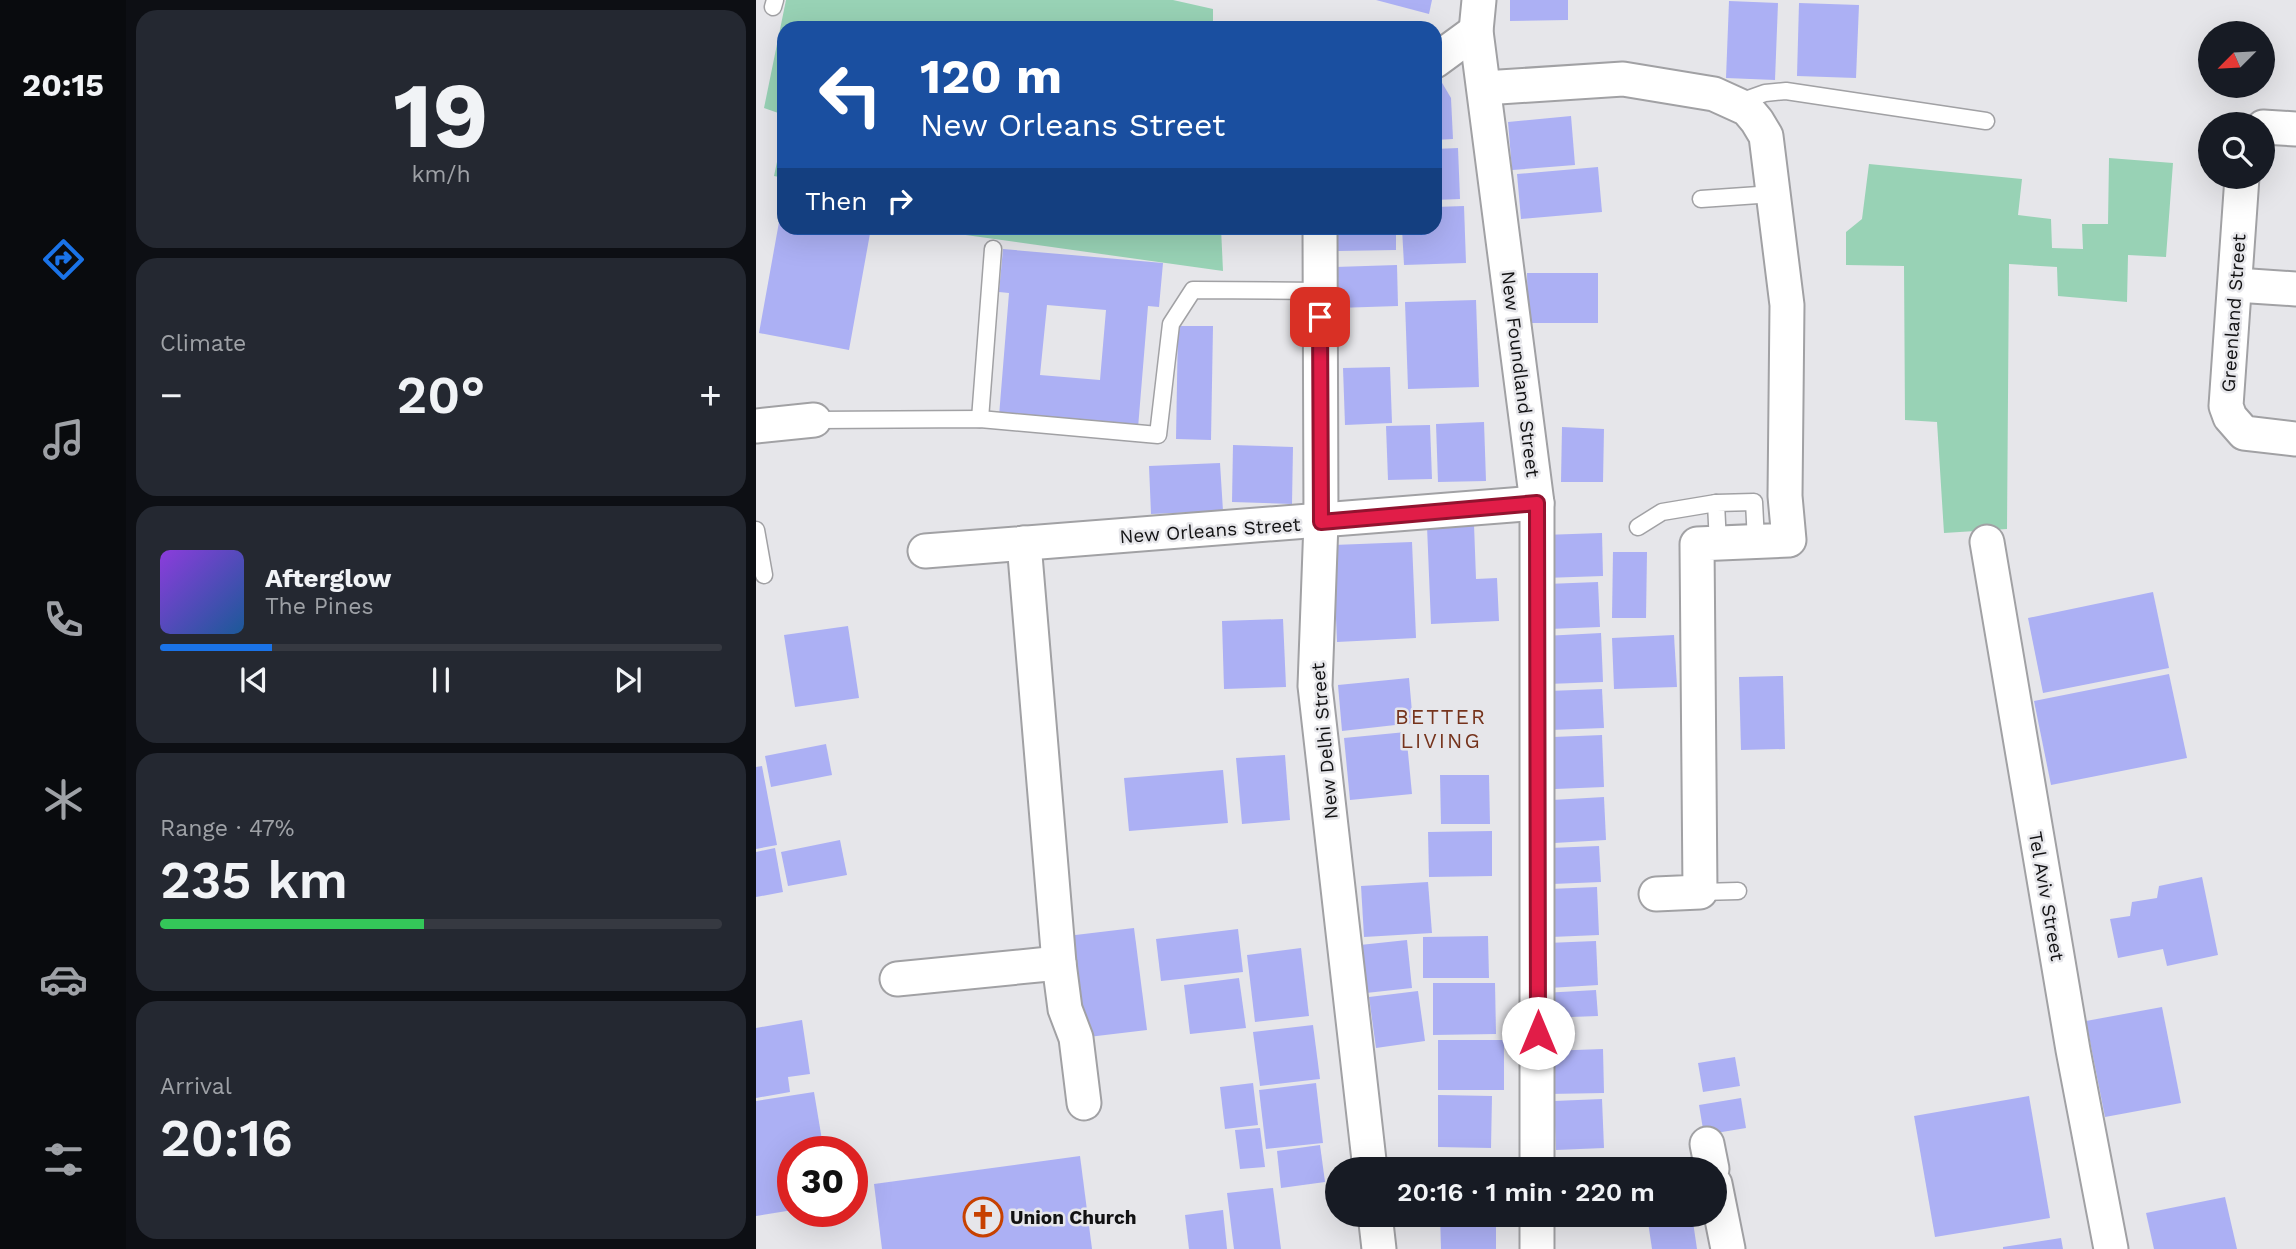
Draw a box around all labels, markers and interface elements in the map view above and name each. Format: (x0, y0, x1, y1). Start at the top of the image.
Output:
north arrow (2198, 21, 2275, 98)
map controls (2198, 21, 2275, 189)
text: 120 m (920, 47, 1062, 105)
icon: left (805, 49, 896, 140)
text: 19 (393, 62, 489, 169)
text: 20:15 (22, 66, 104, 104)
text: New Orleans Street (920, 106, 1225, 144)
button: search (2198, 112, 2275, 189)
text: km/h (411, 161, 471, 188)
icon: right (881, 182, 919, 220)
text: Then (805, 186, 867, 216)
street label: Greenland Street (2216, 233, 2251, 393)
icon: directions (39, 235, 88, 284)
street label: New Foundland Street (1496, 270, 1545, 479)
pin (1290, 287, 1350, 347)
icon: arrive (1301, 298, 1339, 336)
text: Climate (160, 330, 246, 357)
text: 20° (397, 365, 485, 426)
text: − (160, 373, 183, 417)
text: + (699, 373, 722, 417)
icon: music (39, 415, 88, 464)
street label: New Orleans Street (1119, 513, 1301, 548)
text: Afterglow (265, 563, 391, 593)
text: The Pines (265, 593, 374, 620)
icon: phone (39, 595, 88, 644)
icon: previous (235, 661, 273, 699)
icon: pause (422, 661, 460, 699)
icon: next (609, 661, 647, 699)
street label: New Delhi Street (1306, 661, 1343, 820)
district label: BETTER LIVING (1395, 704, 1487, 753)
icon: climate (39, 775, 88, 824)
text: Range · 47% (160, 815, 294, 842)
street label: Tel Aviv Street (2024, 830, 2069, 963)
text: 235 km (160, 850, 348, 911)
icon: car (39, 955, 88, 1004)
position arrow (1501, 996, 1575, 1070)
text: Arrival (160, 1073, 232, 1100)
text: 20:16 (160, 1108, 293, 1169)
icon: filters (39, 1135, 88, 1184)
speed limit sign: 30 (777, 1136, 868, 1227)
text: 20:16 · 1 min · 220 m (1397, 1177, 1655, 1207)
church icon: Union Church (962, 1196, 1004, 1238)
place label: Union Church (1010, 1206, 1136, 1229)

